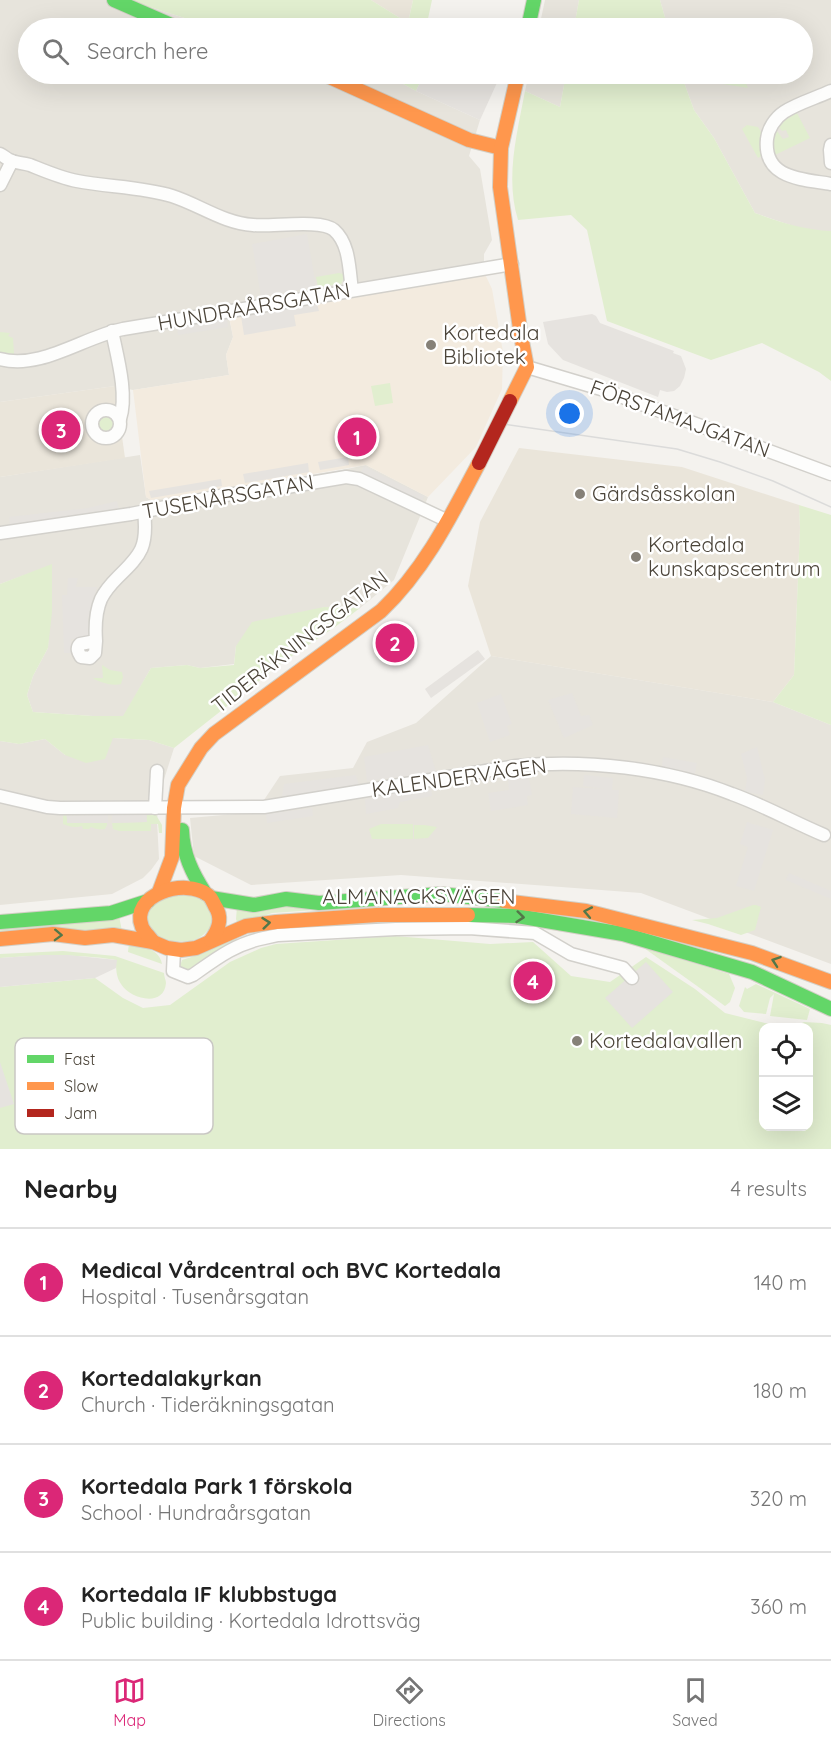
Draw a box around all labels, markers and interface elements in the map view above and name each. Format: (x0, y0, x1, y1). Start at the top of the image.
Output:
search box (18, 18, 813, 84)
icon: search (39, 35, 72, 68)
text: Search here (87, 37, 208, 65)
street label: HUNDRAÅRSGATAN (155, 276, 352, 336)
place label: Kortedala Bibliotek (443, 319, 539, 369)
marker: Kortedala Bibliotek (424, 338, 438, 352)
street label: FÖRSTAMAJGATAN (587, 373, 774, 463)
your location (555, 399, 584, 428)
pin: 3 (42, 408, 80, 452)
pin: 1 (338, 414, 376, 460)
street label: TUSENÅRSGATAN (140, 468, 316, 524)
place label: Gärdsåsskolan (592, 480, 736, 506)
marker: Gärdsåsskolan (573, 487, 587, 501)
place label: Kortedala kunskapscentrum (648, 531, 821, 581)
marker: Kortedala kunskapscentrum (629, 550, 643, 564)
street label: TIDERÄKNINGSGATAN (206, 564, 393, 718)
pin: 2 (376, 620, 414, 666)
street label: KALENDERVÄGEN (370, 752, 548, 802)
street label: ALMANACKSVÄGEN (322, 883, 516, 909)
one-way arrow (583, 906, 593, 919)
one-way arrow (515, 910, 524, 923)
one-way arrow (262, 917, 271, 930)
one-way arrow (54, 929, 63, 941)
one-way arrow (772, 956, 782, 969)
pin: 4 (514, 958, 552, 1004)
map controls (759, 1023, 813, 1131)
button: locate (759, 1023, 813, 1077)
place label: Kortedalavallen (589, 1027, 742, 1053)
marker: Kortedalavallen (570, 1034, 584, 1048)
legend (15, 1038, 213, 1134)
text: Fast (64, 1049, 95, 1069)
text: Slow (64, 1076, 98, 1096)
button: layers (759, 1077, 813, 1131)
text: Jam (64, 1103, 97, 1123)
text: Nearby (24, 1172, 118, 1205)
text: 4 results (731, 1176, 807, 1201)
text: Medical Vårdcentral och BVC Kortedala (81, 1256, 501, 1284)
text: 1 (40, 1270, 47, 1295)
text: 140 m (754, 1270, 807, 1295)
text: Hospital · Tusenårsgatan (81, 1284, 309, 1309)
text: Kortedalakyrkan (81, 1364, 262, 1392)
text: 2 (38, 1378, 49, 1403)
text: 180 m (753, 1378, 807, 1403)
text: Church · Tideräkningsgatan (81, 1392, 335, 1417)
text: Kortedala Park 1 förskola (81, 1472, 353, 1500)
text: 3 (38, 1486, 49, 1511)
text: 320 m (750, 1486, 807, 1511)
text: School · Hundraårsgatan (81, 1500, 311, 1525)
text: Kortedala IF klubbstuga (81, 1580, 337, 1608)
text: 4 (38, 1594, 49, 1619)
text: 360 m (750, 1594, 807, 1619)
text: Public building · Kortedala Idrottsväg (81, 1608, 421, 1633)
tab: Map (113, 1674, 146, 1730)
tab: Directions (373, 1674, 446, 1730)
tab: Saved (672, 1674, 718, 1730)

